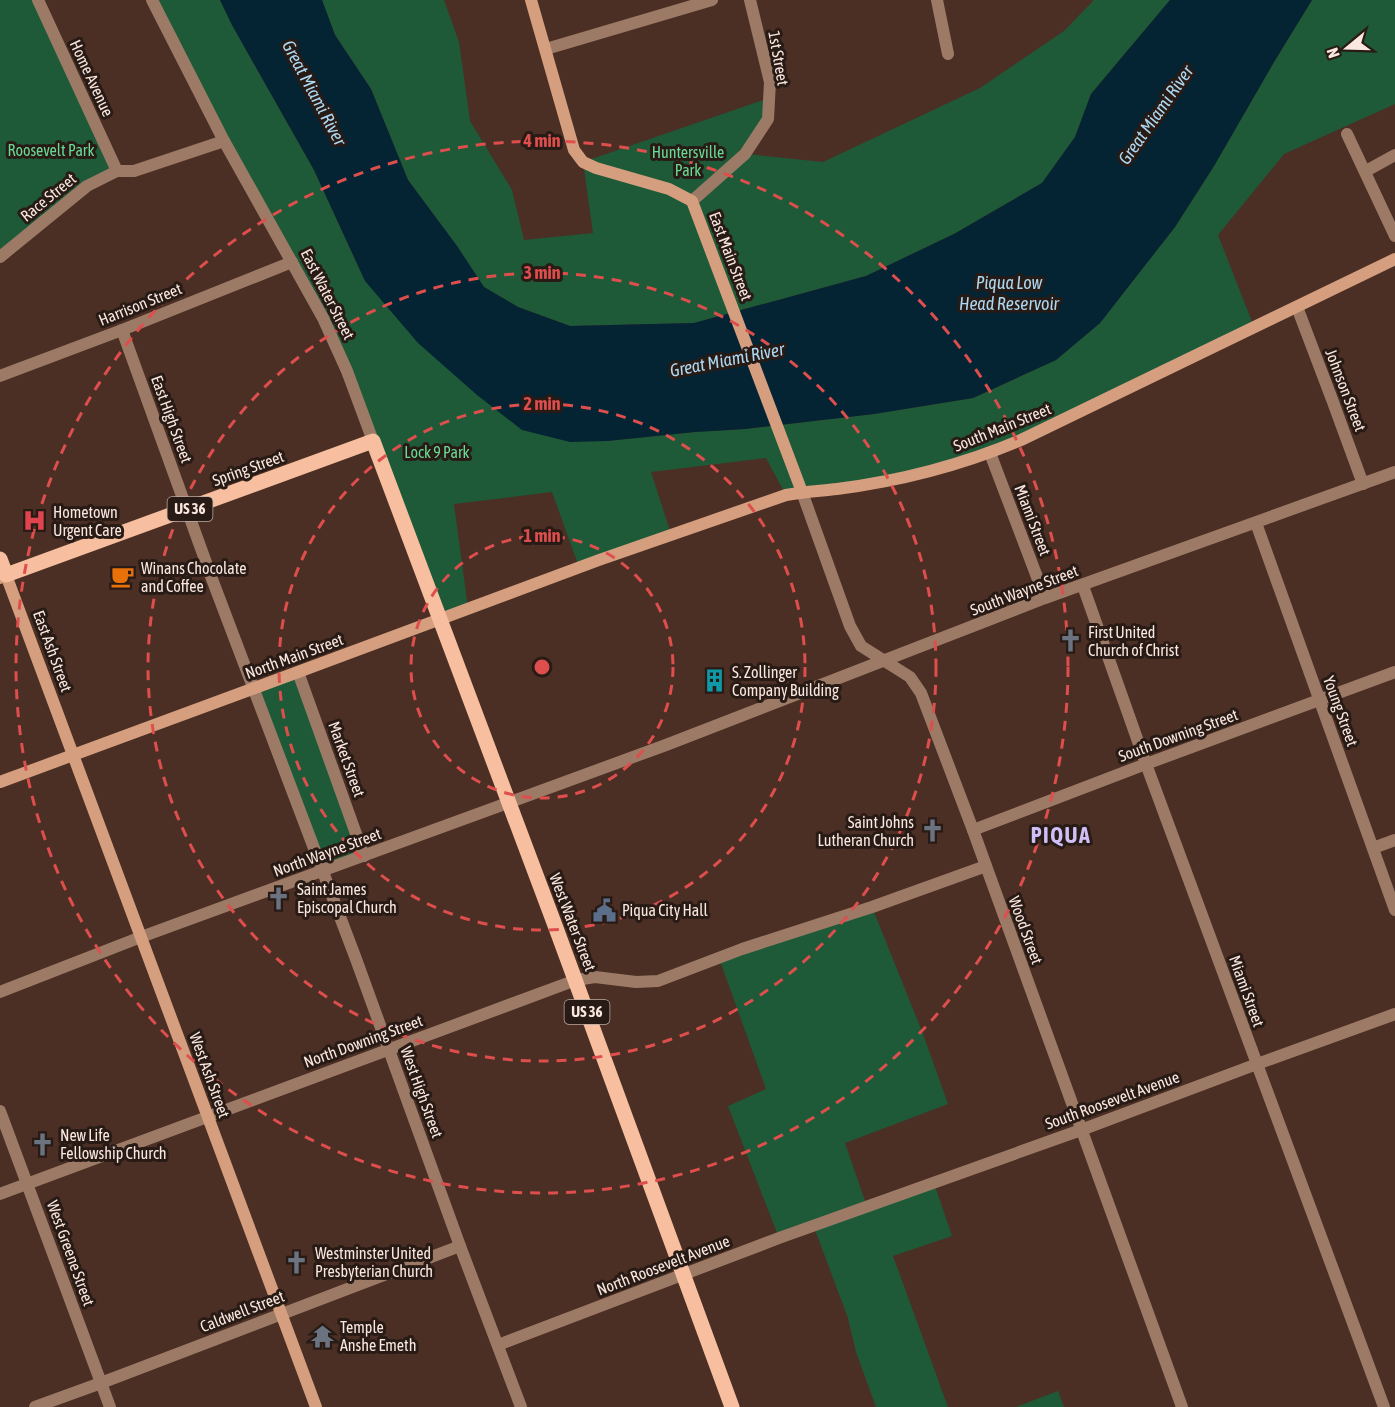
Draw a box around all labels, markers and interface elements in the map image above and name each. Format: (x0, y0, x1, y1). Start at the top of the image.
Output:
north arrow (1317, 18, 1377, 78)
street label: 1st Street (765, 29, 793, 87)
street label: Home Avenue (66, 37, 118, 119)
water label: Great Miami River (278, 37, 351, 150)
text: N (1323, 45, 1343, 60)
water label: Great Miami River (1114, 61, 1198, 168)
text: 4 min (523, 130, 561, 151)
park label: Roosevelt Park (7, 141, 95, 159)
park label: Huntersville Park (652, 143, 724, 179)
street label: Race Street (17, 169, 80, 225)
street label: East Main Street (706, 209, 756, 303)
street label: East Water Street (298, 246, 359, 343)
text: 3 min (524, 262, 561, 283)
water label: Piqua Low Head Reservoir (959, 272, 1060, 314)
street label: Harrison Street (96, 279, 185, 329)
water label: Great Miami River (668, 338, 787, 381)
street label: Johnson Street (1322, 346, 1370, 434)
street label: East High Street (147, 373, 196, 466)
text: 2 min (524, 393, 561, 414)
street label: South Main Street (951, 399, 1054, 455)
park label: Lock 9 Park (404, 443, 470, 461)
street label: Spring Street (210, 447, 287, 490)
street label: Miami Street (1011, 482, 1055, 558)
road number: US 36 (168, 497, 213, 521)
place label: Hometown Urgent Care (53, 503, 122, 540)
hospital icon: Hometown Urgent Care (22, 508, 48, 534)
text: 1 min (524, 525, 561, 546)
place label: Winans Chocolate and Coffee (141, 559, 246, 595)
street label: South Wayne Street (968, 561, 1081, 620)
cafe icon: Winans Chocolate and Coffee (110, 564, 136, 590)
street label: East Ash Street (30, 608, 76, 694)
place label: First United Church of Christ (1088, 623, 1179, 659)
church icon: First United Church of Christ (1057, 628, 1083, 654)
street label: North Main Street (243, 630, 346, 682)
centre of rings (532, 657, 552, 677)
place label: S. Zollinger Company Building (732, 663, 839, 700)
building icon: S. Zollinger Company Building (701, 668, 727, 694)
street label: Young Street (1319, 673, 1362, 749)
street label: South Downing Street (1116, 705, 1241, 766)
street label: Market Street (325, 719, 369, 799)
place label: Saint Johns Lutheran Church (818, 813, 914, 849)
church icon: Saint Johns Lutheran Church (919, 818, 945, 844)
district label: PIQUA (1031, 822, 1091, 848)
street label: North Wayne Street (271, 824, 384, 881)
street label: West Water Street (546, 871, 600, 974)
place label: Saint James Episcopal Church (297, 880, 397, 917)
church icon: Saint James Episcopal Church (266, 885, 292, 911)
street label: Wood Street (1005, 894, 1047, 967)
public building icon: Piqua City Hall (591, 897, 617, 923)
place label: Piqua City Hall (622, 901, 708, 920)
street label: Miami Street (1226, 953, 1268, 1029)
road number: US 36 (564, 1000, 610, 1024)
street label: North Downing Street (301, 1011, 426, 1072)
street label: West Ash Street (186, 1030, 234, 1120)
street label: West High Street (396, 1044, 447, 1141)
street label: South Roosevelt Avenue (1043, 1067, 1181, 1133)
place label: New Life Fellowship Church (60, 1126, 167, 1163)
church icon: New Life Fellowship Church (29, 1131, 55, 1157)
street label: West Greene Street (44, 1198, 99, 1308)
street label: North Roosevelt Avenue (594, 1231, 732, 1299)
place label: Westminster United Presbyterian Church (315, 1244, 433, 1281)
church icon: Westminster United Presbyterian Church (284, 1249, 310, 1275)
street label: Caldwell Street (197, 1287, 287, 1335)
place label: Temple Anshe Emeth (340, 1318, 416, 1354)
temple icon: Temple Anshe Emeth (309, 1323, 335, 1349)

